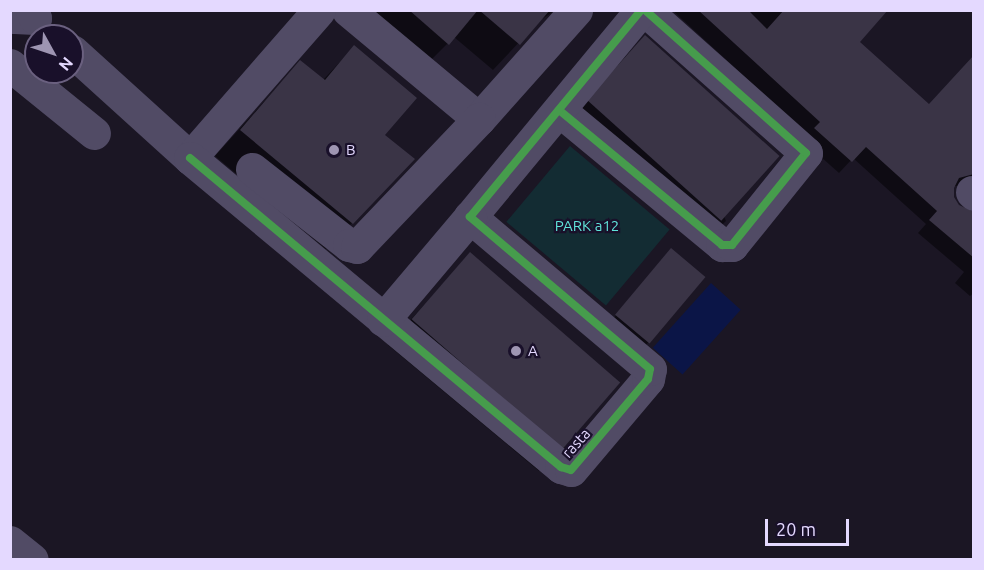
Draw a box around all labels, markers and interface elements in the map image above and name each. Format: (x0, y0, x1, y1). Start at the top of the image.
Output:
north arrow (24, 24, 84, 84)
text: N (56, 54, 77, 75)
place label: B (346, 141, 356, 159)
marker: B (327, 143, 341, 157)
park label: PARK a12 (555, 217, 619, 235)
place label: A (528, 342, 538, 360)
marker: A (509, 344, 523, 358)
street label: rasta (558, 425, 594, 461)
scale bar (768, 507, 852, 545)
text: 20 m (776, 519, 816, 539)

